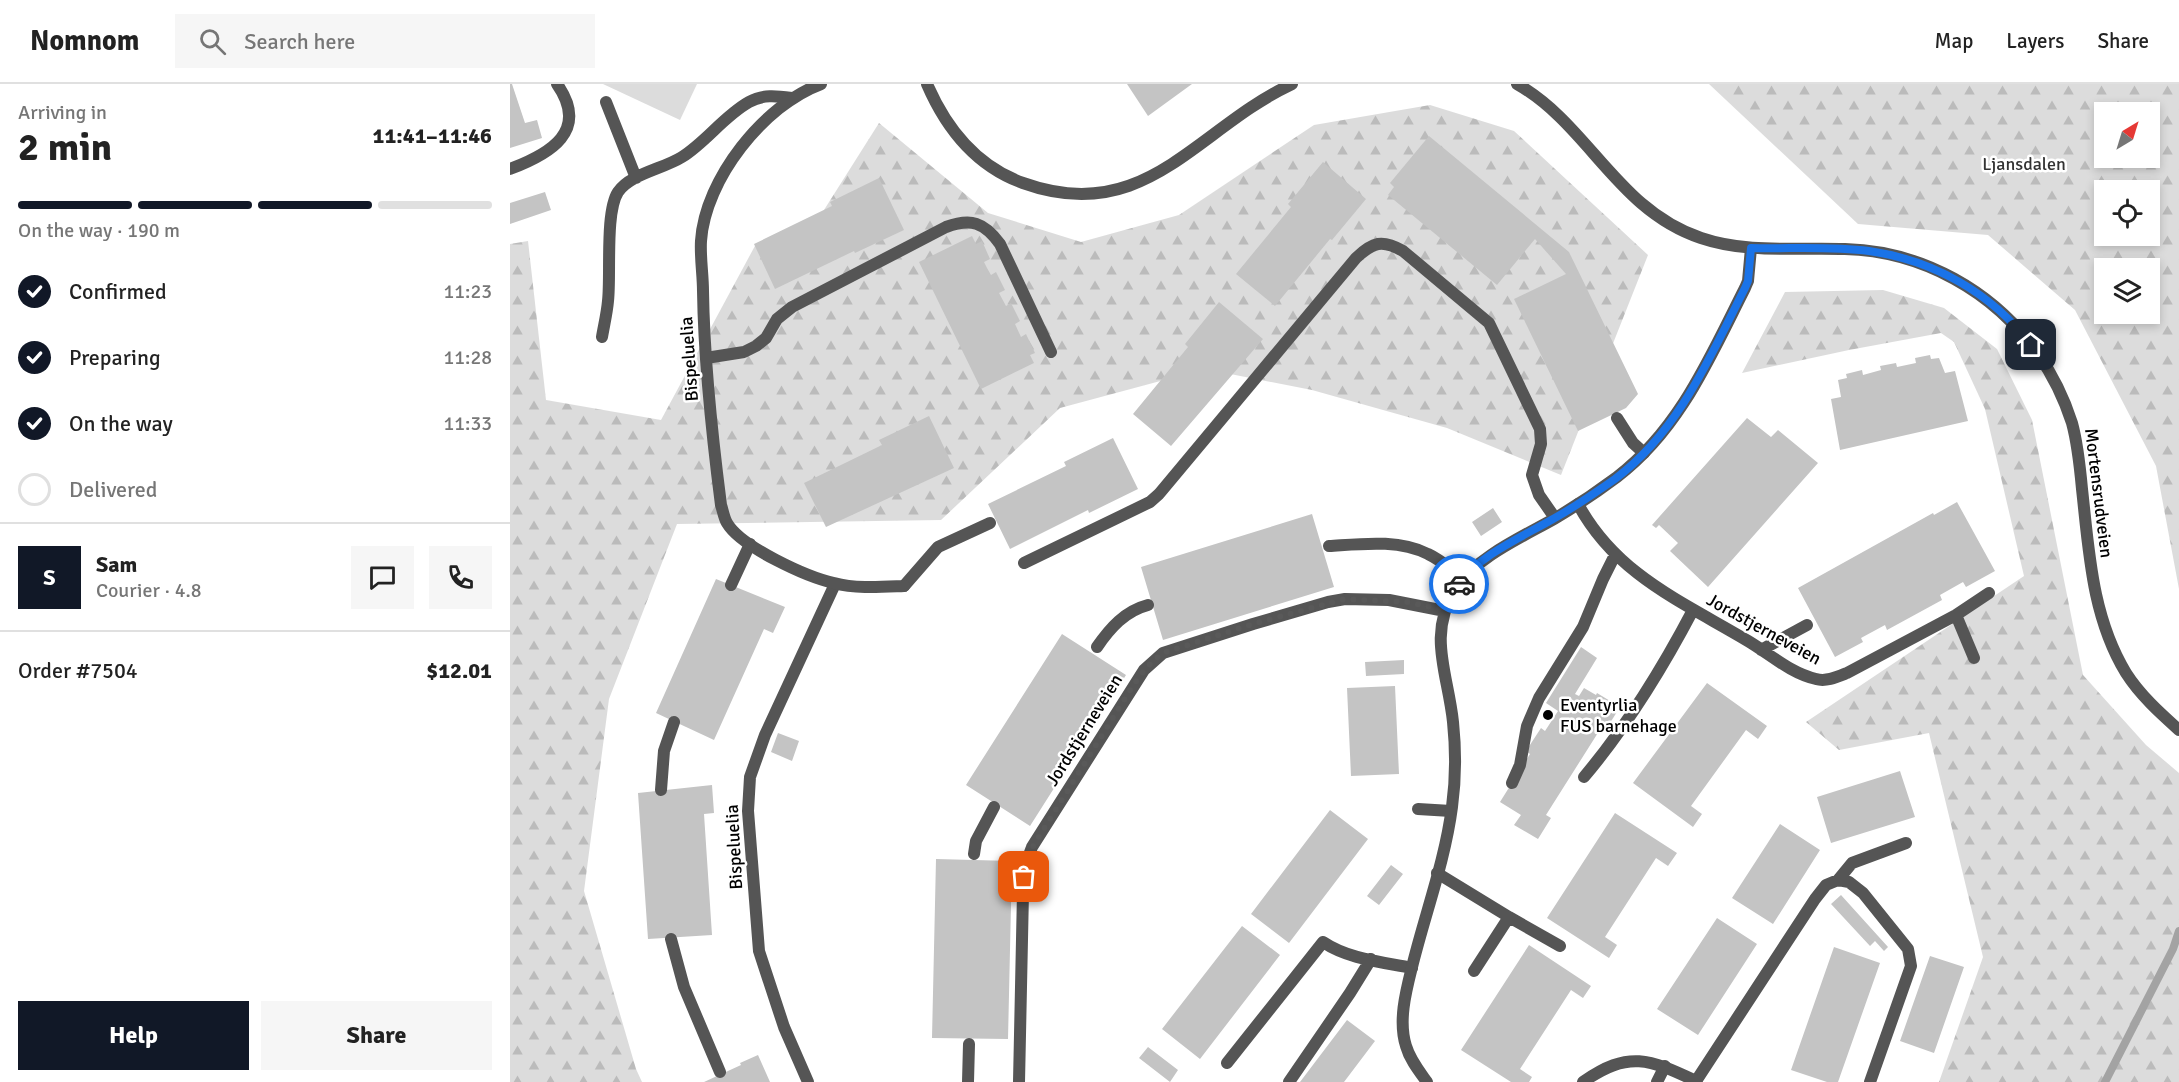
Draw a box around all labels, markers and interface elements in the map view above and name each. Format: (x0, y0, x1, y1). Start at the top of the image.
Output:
search box (175, 14, 595, 68)
text: Nomnom (30, 24, 139, 58)
icon: search (196, 25, 229, 58)
text: Search here (244, 28, 355, 55)
text: Map (1935, 28, 1973, 54)
text: Layers (2006, 28, 2064, 54)
text: Share (2097, 28, 2149, 54)
text: Arriving in (18, 100, 107, 125)
north arrow (2094, 102, 2160, 168)
map controls (2094, 102, 2160, 324)
text: 11:41–11:46 (373, 122, 492, 149)
text: 2 min (18, 123, 112, 171)
park label: Ljansdalen (1982, 153, 2066, 175)
button: locate (2094, 180, 2160, 246)
text: On the way · 190 m (18, 218, 180, 243)
button: layers (2094, 258, 2160, 324)
icon: check (18, 275, 51, 308)
text: Confirmed (69, 278, 167, 305)
text: 11:23 (443, 279, 492, 304)
street label: Bispeluelia (675, 316, 703, 402)
pin (2005, 319, 2056, 370)
icon: home (2014, 328, 2047, 361)
icon: check (18, 341, 51, 374)
text: Preparing (69, 344, 161, 371)
text: 11:28 (443, 345, 492, 370)
icon: check (18, 407, 51, 440)
text: On the way (69, 410, 173, 437)
text: 11:33 (443, 411, 492, 436)
street label: Mortensrudveien (2080, 427, 2118, 559)
text: Delivered (69, 476, 157, 503)
button: chat (351, 546, 414, 609)
button: phone (429, 546, 492, 609)
text: Sam (96, 551, 137, 578)
courier (1429, 554, 1489, 614)
text: S (43, 564, 56, 591)
icon: car (1443, 568, 1476, 601)
text: Courier · 4.8 (96, 578, 202, 603)
street label: Jordstjerneveien (1703, 588, 1825, 670)
text: Order #7504 (18, 657, 138, 684)
text: $12.01 (426, 657, 492, 684)
street label: Jordstjerneveien (1041, 670, 1127, 790)
place label: Eventyrlia FUS barnehage (1560, 694, 1677, 737)
marker: Eventyrlia FUS barnehage (1541, 708, 1555, 722)
street label: Bispeluelia (721, 804, 747, 890)
pin (998, 851, 1049, 902)
icon: bag (1007, 860, 1040, 893)
button: Help (18, 1001, 249, 1070)
button: Share (261, 1001, 492, 1070)

